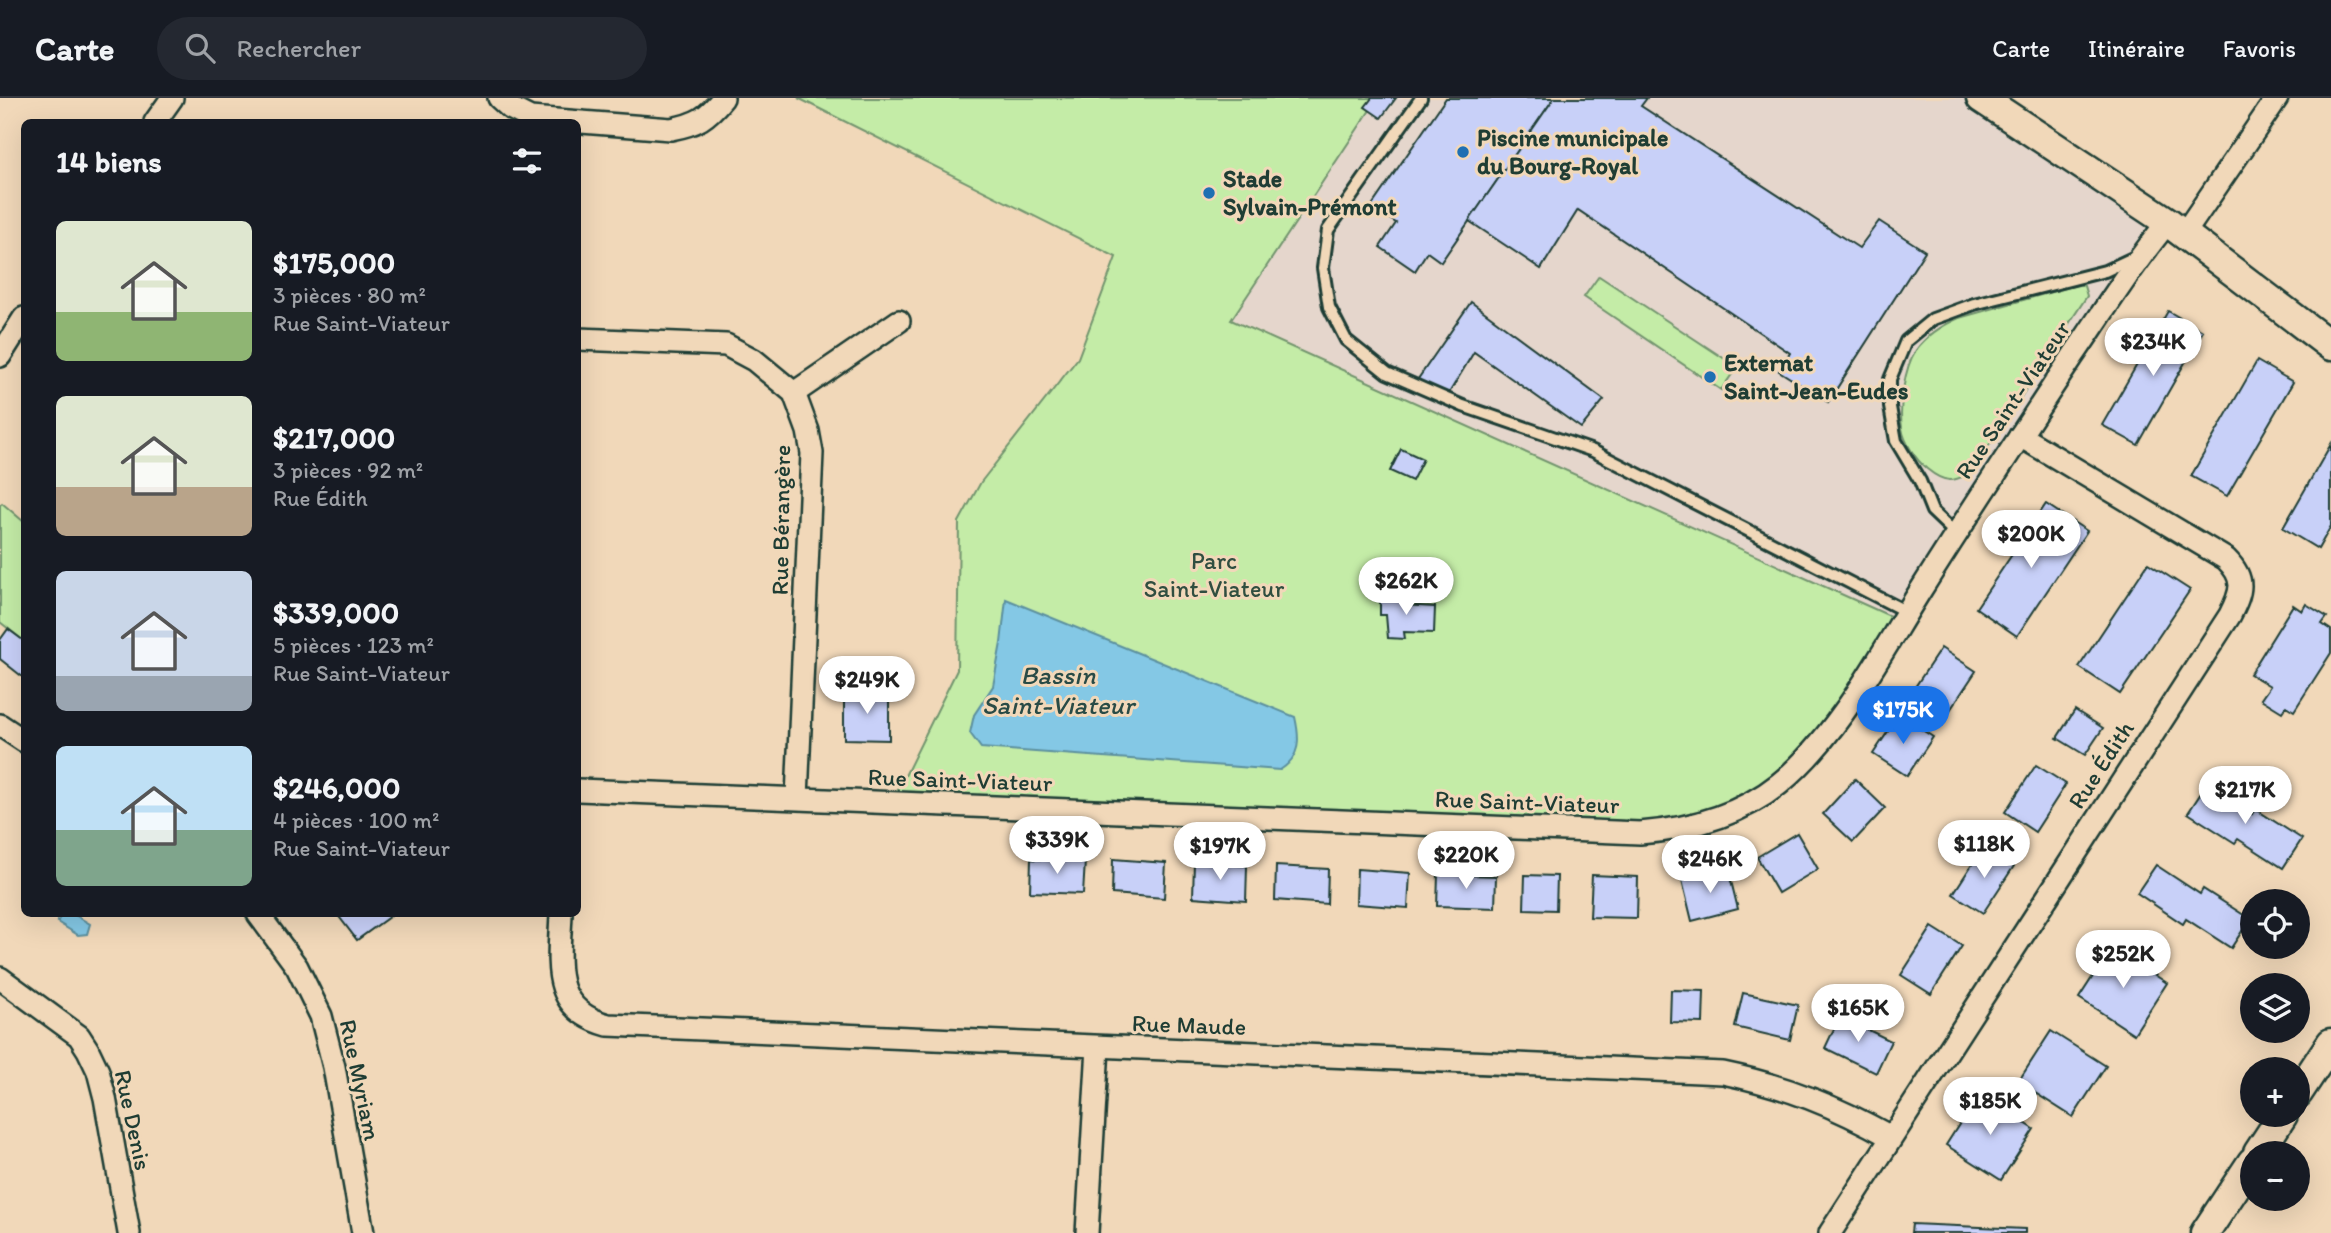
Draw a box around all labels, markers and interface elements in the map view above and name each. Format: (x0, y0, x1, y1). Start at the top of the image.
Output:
search box (157, 17, 647, 80)
text: Carte (35, 29, 115, 68)
icon: search (181, 29, 219, 67)
text: Rechercher (237, 32, 361, 64)
text: Carte (1992, 34, 2050, 63)
text: Itinéraire (2088, 34, 2185, 63)
text: Favoris (2223, 34, 2296, 63)
place label: Piscine municipale du Bourg-Royal (1477, 123, 1668, 181)
icon: filters (508, 142, 546, 180)
text: 14 biens (56, 143, 162, 180)
marker: Piscine municipale du Bourg-Royal (1455, 144, 1471, 160)
place label: Stade Sylvain-Prémont (1223, 164, 1397, 222)
marker: Stade Sylvain-Prémont (1201, 185, 1217, 201)
text: $175,000 (273, 244, 395, 281)
icon: home (112, 249, 196, 333)
text: 3 pièces · 80 m² (273, 281, 426, 309)
text: Rue Saint-Viateur (273, 309, 450, 337)
street label: Rue Saint-Viateur (1949, 315, 2076, 484)
pin: $234K (2104, 318, 2202, 378)
text: $234K (2121, 327, 2185, 355)
place label: Externat Saint-Jean-Eudes (1724, 348, 1909, 405)
marker: Externat Saint-Jean-Eudes (1702, 369, 1718, 385)
text: $217,000 (273, 419, 395, 456)
icon: home (112, 424, 196, 508)
street label: Rue Bérangère (765, 444, 796, 596)
text: 3 pièces · 92 m² (273, 456, 423, 484)
text: Rue Édith (273, 484, 368, 512)
pin: $200K (1982, 510, 2080, 570)
text: $200K (1998, 519, 2064, 547)
park label: Parc Saint-Viateur (1144, 546, 1285, 603)
pin: $262K (1357, 558, 1455, 617)
text: $262K (1375, 566, 1437, 594)
text: $339,000 (273, 594, 399, 631)
icon: home (112, 599, 196, 683)
text: 5 pièces · 123 m² (273, 631, 434, 659)
pin: $249K (818, 656, 916, 716)
text: Rue Saint-Viateur (273, 659, 450, 687)
water label: Bassin Saint-Viateur (982, 659, 1137, 721)
text: $249K (835, 665, 899, 693)
pin: $175K (1854, 686, 1952, 746)
text: $175K (1873, 695, 1933, 723)
street label: Rue Édith (2061, 715, 2140, 814)
street label: Rue Saint-Viateur (867, 762, 1053, 797)
pin: $217K (2196, 766, 2294, 826)
text: $246,000 (273, 769, 400, 806)
icon: home (112, 774, 196, 858)
text: $217K (2215, 775, 2275, 803)
street label: Rue Saint-Viateur (1434, 784, 1620, 819)
text: 4 pièces · 100 m² (273, 806, 439, 834)
pin: $339K (1008, 816, 1106, 876)
pin: $118K (1935, 820, 2033, 880)
pin: $197K (1171, 822, 1269, 882)
text: $339K (1025, 825, 1089, 853)
text: $118K (1954, 829, 2014, 857)
text: $197K (1190, 831, 1250, 859)
pin: $220K (1417, 832, 1515, 891)
text: Rue Saint-Viateur (273, 834, 450, 862)
pin: $246K (1661, 836, 1759, 895)
text: $220K (1434, 840, 1498, 868)
text: $246K (1678, 844, 1742, 872)
map controls (2240, 889, 2310, 1211)
button: locate (2240, 889, 2310, 959)
pin: $252K (2074, 930, 2172, 990)
text: $252K (2092, 939, 2154, 967)
button: layers (2240, 973, 2310, 1043)
pin: $165K (1809, 984, 1907, 1044)
text: $165K (1827, 993, 1889, 1021)
street label: Rue Maude (1131, 1008, 1247, 1041)
street label: Rue Myriam (334, 1017, 387, 1143)
button: + (2240, 1057, 2310, 1127)
street label: Rue Denis (109, 1067, 158, 1173)
pin: $185K (1941, 1077, 2039, 1137)
text: $185K (1959, 1086, 2021, 1114)
button: − (2240, 1141, 2310, 1211)

